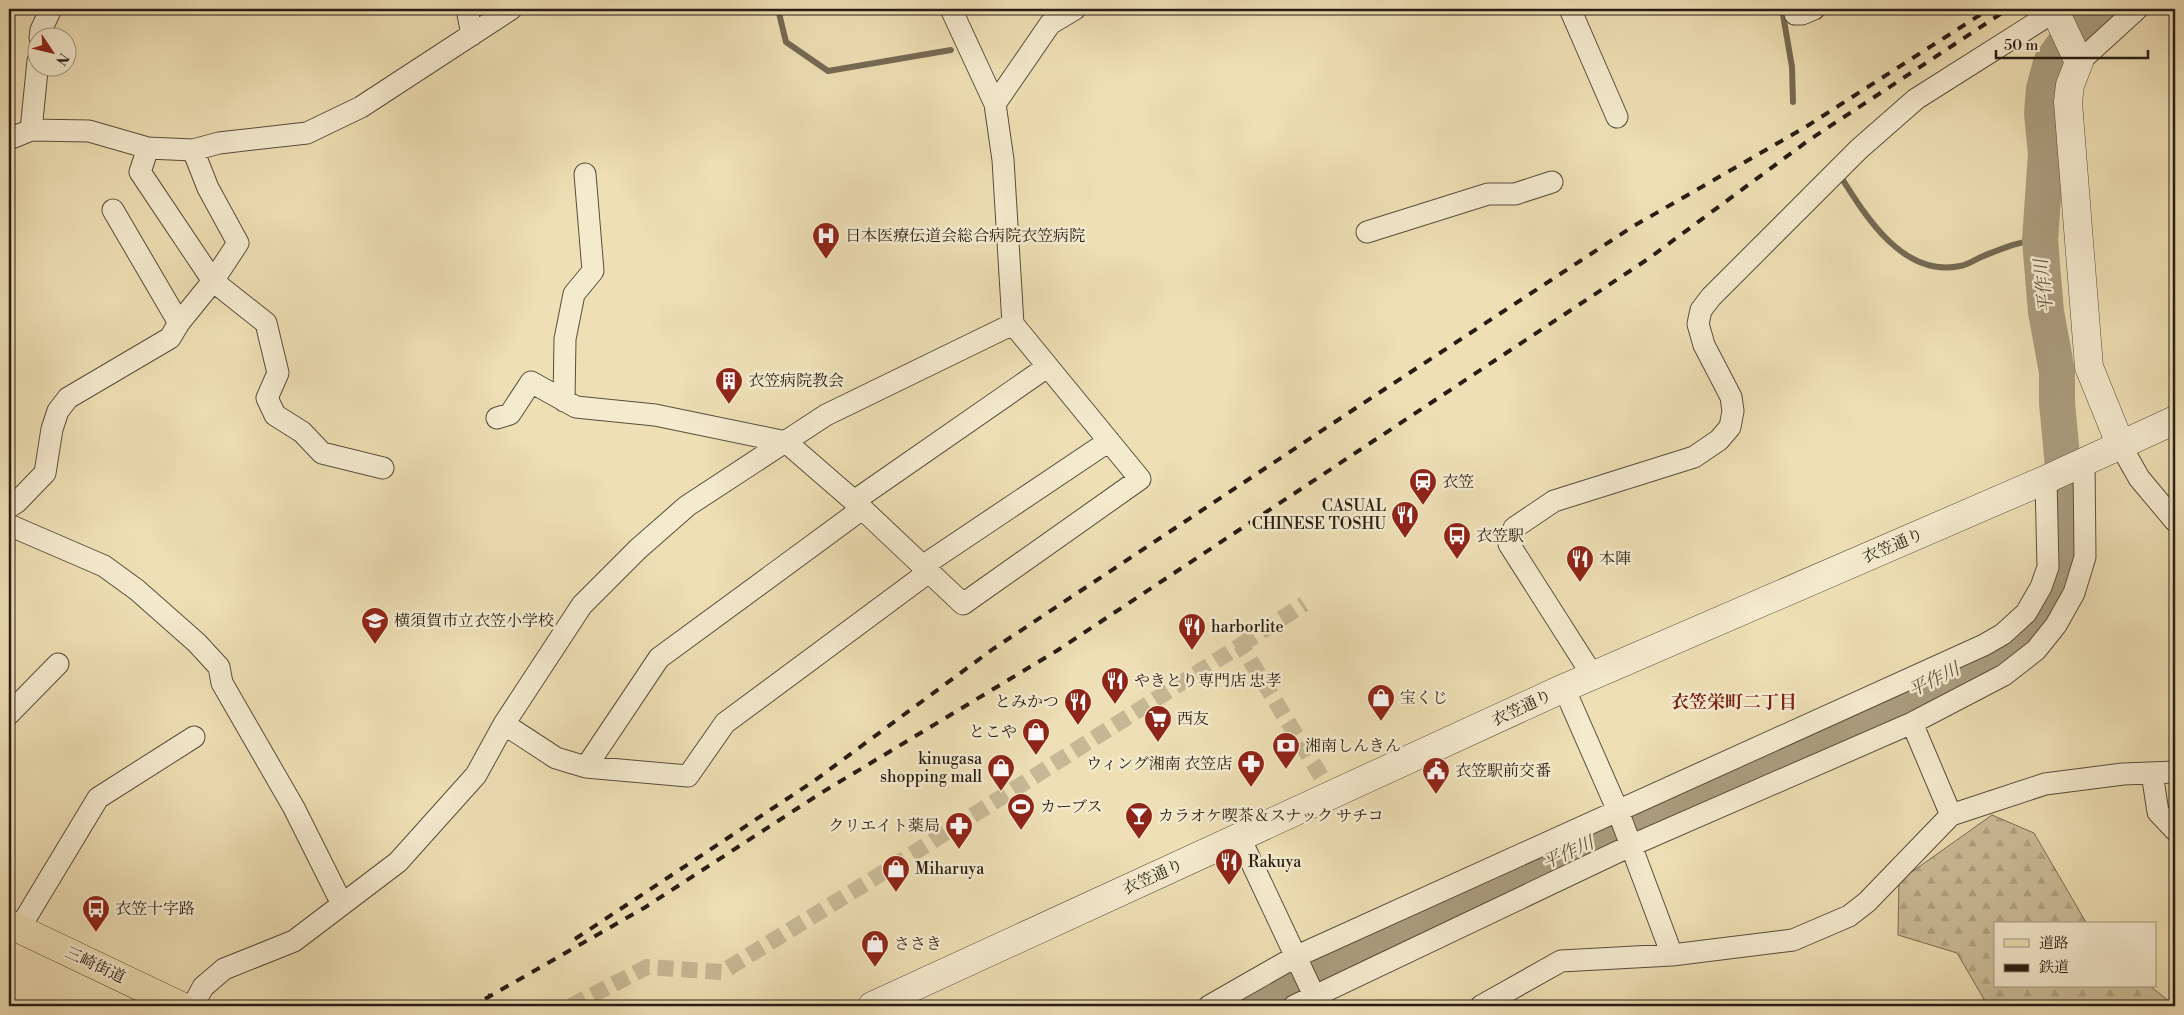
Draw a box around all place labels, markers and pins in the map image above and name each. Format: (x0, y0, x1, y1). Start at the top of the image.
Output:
hospital icon: 日本医療伝道会総合病院衣笠病院 (811, 221, 841, 260)
place label: 日本医療伝道会総合病院衣笠病院 (845, 226, 1085, 246)
building icon: 衣笠病院教会 (714, 366, 744, 405)
place label: 衣笠病院教会 (748, 371, 844, 391)
station icon: 衣笠 (1408, 467, 1438, 506)
place label: 衣笠 (1442, 472, 1474, 492)
place label: CASUAL CHINESE TOSHU (1252, 496, 1386, 534)
restaurant icon: CASUAL CHINESE TOSHU (1390, 500, 1420, 539)
bus stop icon: 衣笠駅 (1442, 521, 1472, 560)
place label: 衣笠駅 (1476, 526, 1524, 546)
restaurant icon: 本陣 (1565, 544, 1595, 583)
place label: 本陣 (1599, 549, 1631, 569)
school or university icon: 横須賀市立衣笠小学校 (360, 606, 390, 645)
place label: 横須賀市立衣笠小学校 (394, 611, 554, 631)
restaurant icon: harborlite (1177, 612, 1207, 651)
place label: harborlite (1211, 617, 1284, 637)
restaurant icon: やきとり専門店 忠孝 (1100, 666, 1130, 705)
place label: やきとり専門店 忠孝 (1134, 671, 1281, 691)
shop icon: 宝くじ (1366, 683, 1396, 722)
restaurant icon: とみかつ (1063, 687, 1093, 726)
place label: 宝くじ (1400, 688, 1448, 708)
place label: とみかつ (995, 692, 1059, 712)
supermarket icon: 西友 (1143, 704, 1173, 743)
place label: 西友 (1177, 709, 1209, 729)
shop icon: とこや (1021, 717, 1051, 756)
place label: とこや (969, 722, 1017, 742)
bank icon: 湘南しんきん (1271, 731, 1301, 770)
place label: 湘南しんきん (1305, 736, 1401, 756)
place label: kinugasa shopping mall (880, 749, 983, 787)
pharmacy icon: ウィング湘南 衣笠店 (1236, 749, 1266, 788)
shop icon: kinugasa shopping mall (986, 753, 1016, 792)
place label: ウィング湘南 衣笠店 (1086, 754, 1232, 774)
public building icon: 衣笠駅前交番 (1421, 756, 1451, 795)
place label: 衣笠駅前交番 (1455, 761, 1551, 781)
sports icon: カーブス (1006, 792, 1036, 831)
place label: カーブス (1040, 797, 1103, 817)
bar icon: カラオケ喫茶＆スナック サチコ (1124, 801, 1154, 840)
place label: カラオケ喫茶＆スナック サチコ (1158, 806, 1384, 826)
pharmacy icon: クリエイト薬局 (944, 811, 974, 850)
place label: クリエイト薬局 (828, 816, 940, 836)
restaurant icon: Rakuya (1214, 847, 1244, 886)
place label: Rakuya (1248, 852, 1302, 872)
shop icon: Miharuya (881, 854, 911, 893)
place label: Miharuya (915, 859, 985, 879)
bus stop icon: 衣笠十字路 (81, 894, 111, 933)
place label: 衣笠十字路 (115, 899, 195, 919)
shop icon: ささき (860, 929, 890, 968)
place label: ささき (894, 934, 942, 954)

